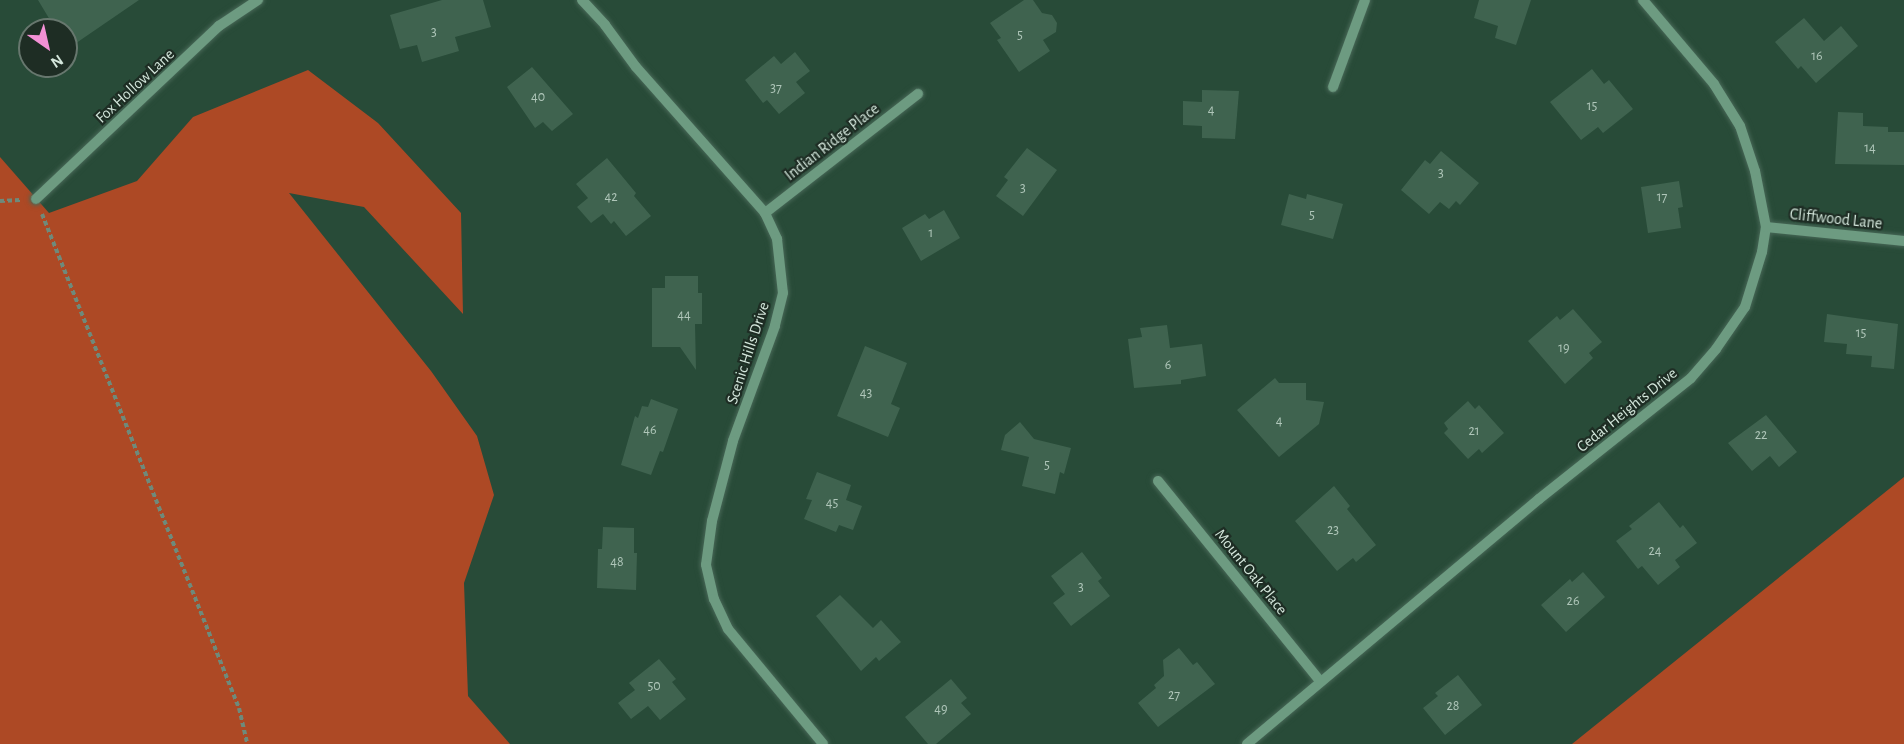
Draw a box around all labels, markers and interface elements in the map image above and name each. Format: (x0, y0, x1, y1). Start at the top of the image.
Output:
north arrow (18, 18, 78, 78)
house number: 3 (431, 24, 437, 40)
house number: 5 (1017, 27, 1023, 43)
street label: Fox Hollow Lane (92, 45, 178, 127)
house number: 16 (1811, 48, 1823, 64)
text: N (48, 52, 66, 71)
house number: 37 (770, 80, 782, 96)
house number: 40 (531, 89, 545, 105)
house number: 15 (1587, 98, 1597, 114)
street label: Indian Ridge Place (781, 99, 883, 185)
house number: 4 (1208, 102, 1214, 118)
house number: 14 (1864, 140, 1876, 156)
house number: 3 (1438, 165, 1444, 181)
house number: 3 (1020, 180, 1026, 196)
house number: 42 (604, 189, 618, 205)
house number: 17 (1657, 189, 1667, 205)
street label: Cliffwood Lane (1789, 205, 1883, 233)
house number: 5 (1309, 207, 1315, 223)
house number: 1 (929, 225, 933, 241)
street label: Scenic Hills Drive (722, 300, 774, 406)
house number: 44 (677, 307, 691, 323)
house number: 15 (1856, 325, 1866, 341)
house number: 19 (1558, 340, 1570, 356)
house number: 6 (1165, 357, 1171, 373)
street label: Cedar Heights Drive (1573, 364, 1681, 456)
house number: 43 (860, 385, 872, 401)
house number: 4 (1276, 413, 1282, 429)
house number: 46 (643, 422, 657, 438)
house number: 21 (1468, 423, 1480, 439)
house number: 22 (1755, 427, 1767, 443)
house number: 5 (1044, 457, 1050, 473)
house number: 45 (826, 495, 838, 511)
house number: 23 (1327, 522, 1339, 538)
street label: Mount Oak Place (1211, 525, 1291, 619)
house number: 24 (1648, 543, 1662, 559)
house number: 48 (610, 554, 624, 570)
house number: 3 (1078, 579, 1084, 595)
house number: 26 (1567, 593, 1579, 609)
house number: 50 (647, 678, 661, 694)
house number: 27 (1168, 687, 1180, 703)
house number: 28 (1446, 698, 1460, 714)
house number: 49 (934, 701, 948, 717)

